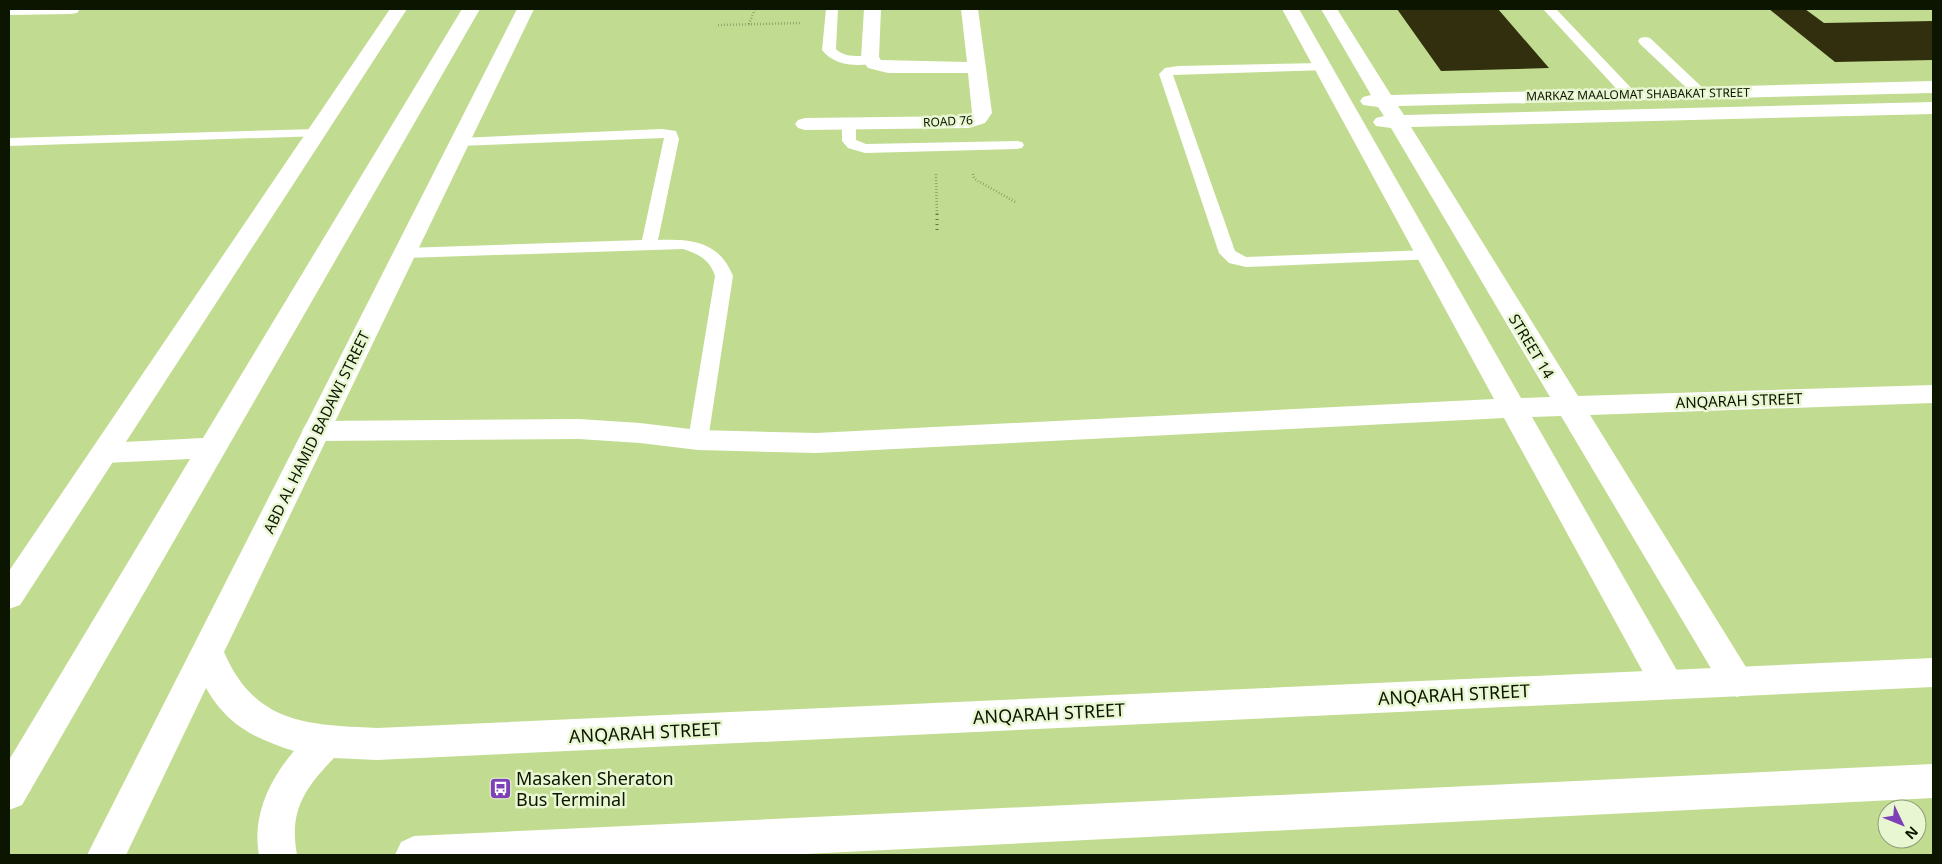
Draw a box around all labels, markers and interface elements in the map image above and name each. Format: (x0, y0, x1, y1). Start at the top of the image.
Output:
street label: MARKAZ MAALOMAT SHABAKAT STREET (1526, 84, 1750, 104)
street label: ROAD 76 (923, 111, 973, 131)
street label: STREET 14 (1505, 310, 1559, 382)
street label: ABD AL HAMID BADAWI STREET (258, 327, 374, 536)
street label: ANQARAH STREET (1675, 388, 1803, 412)
street label: ANQARAH STREET (1377, 678, 1531, 710)
street label: ANQARAH STREET (972, 697, 1126, 729)
street label: ANQARAH STREET (568, 716, 722, 748)
place label: Masaken Sheraton Bus Terminal (516, 766, 674, 811)
bus stop icon: Masaken Sheraton Bus Terminal (488, 776, 512, 800)
north arrow (1877, 799, 1927, 849)
text: N (1901, 823, 1923, 844)

